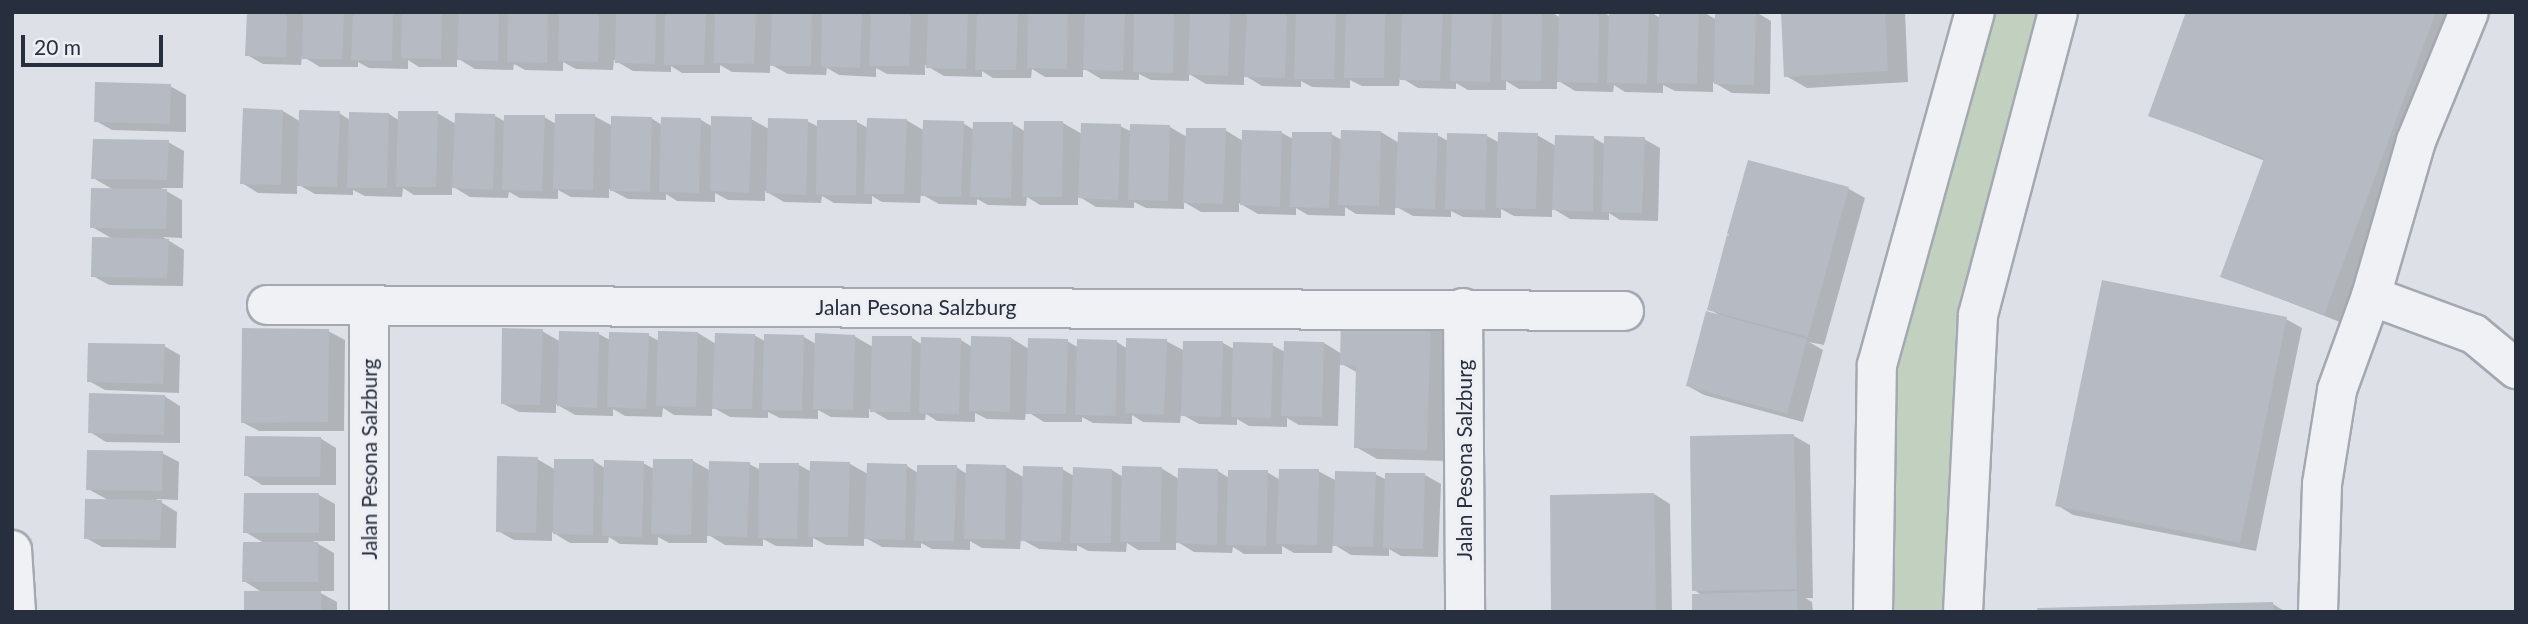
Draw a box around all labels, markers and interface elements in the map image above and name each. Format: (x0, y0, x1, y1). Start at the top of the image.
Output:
scale bar (24, 21, 166, 65)
text: 20 m (34, 34, 81, 59)
street label: Jalan Pesona Salzburg (816, 294, 1016, 320)
street label: Jalan Pesona Salzburg (356, 359, 382, 559)
street label: Jalan Pesona Salzburg (1451, 360, 1477, 560)

